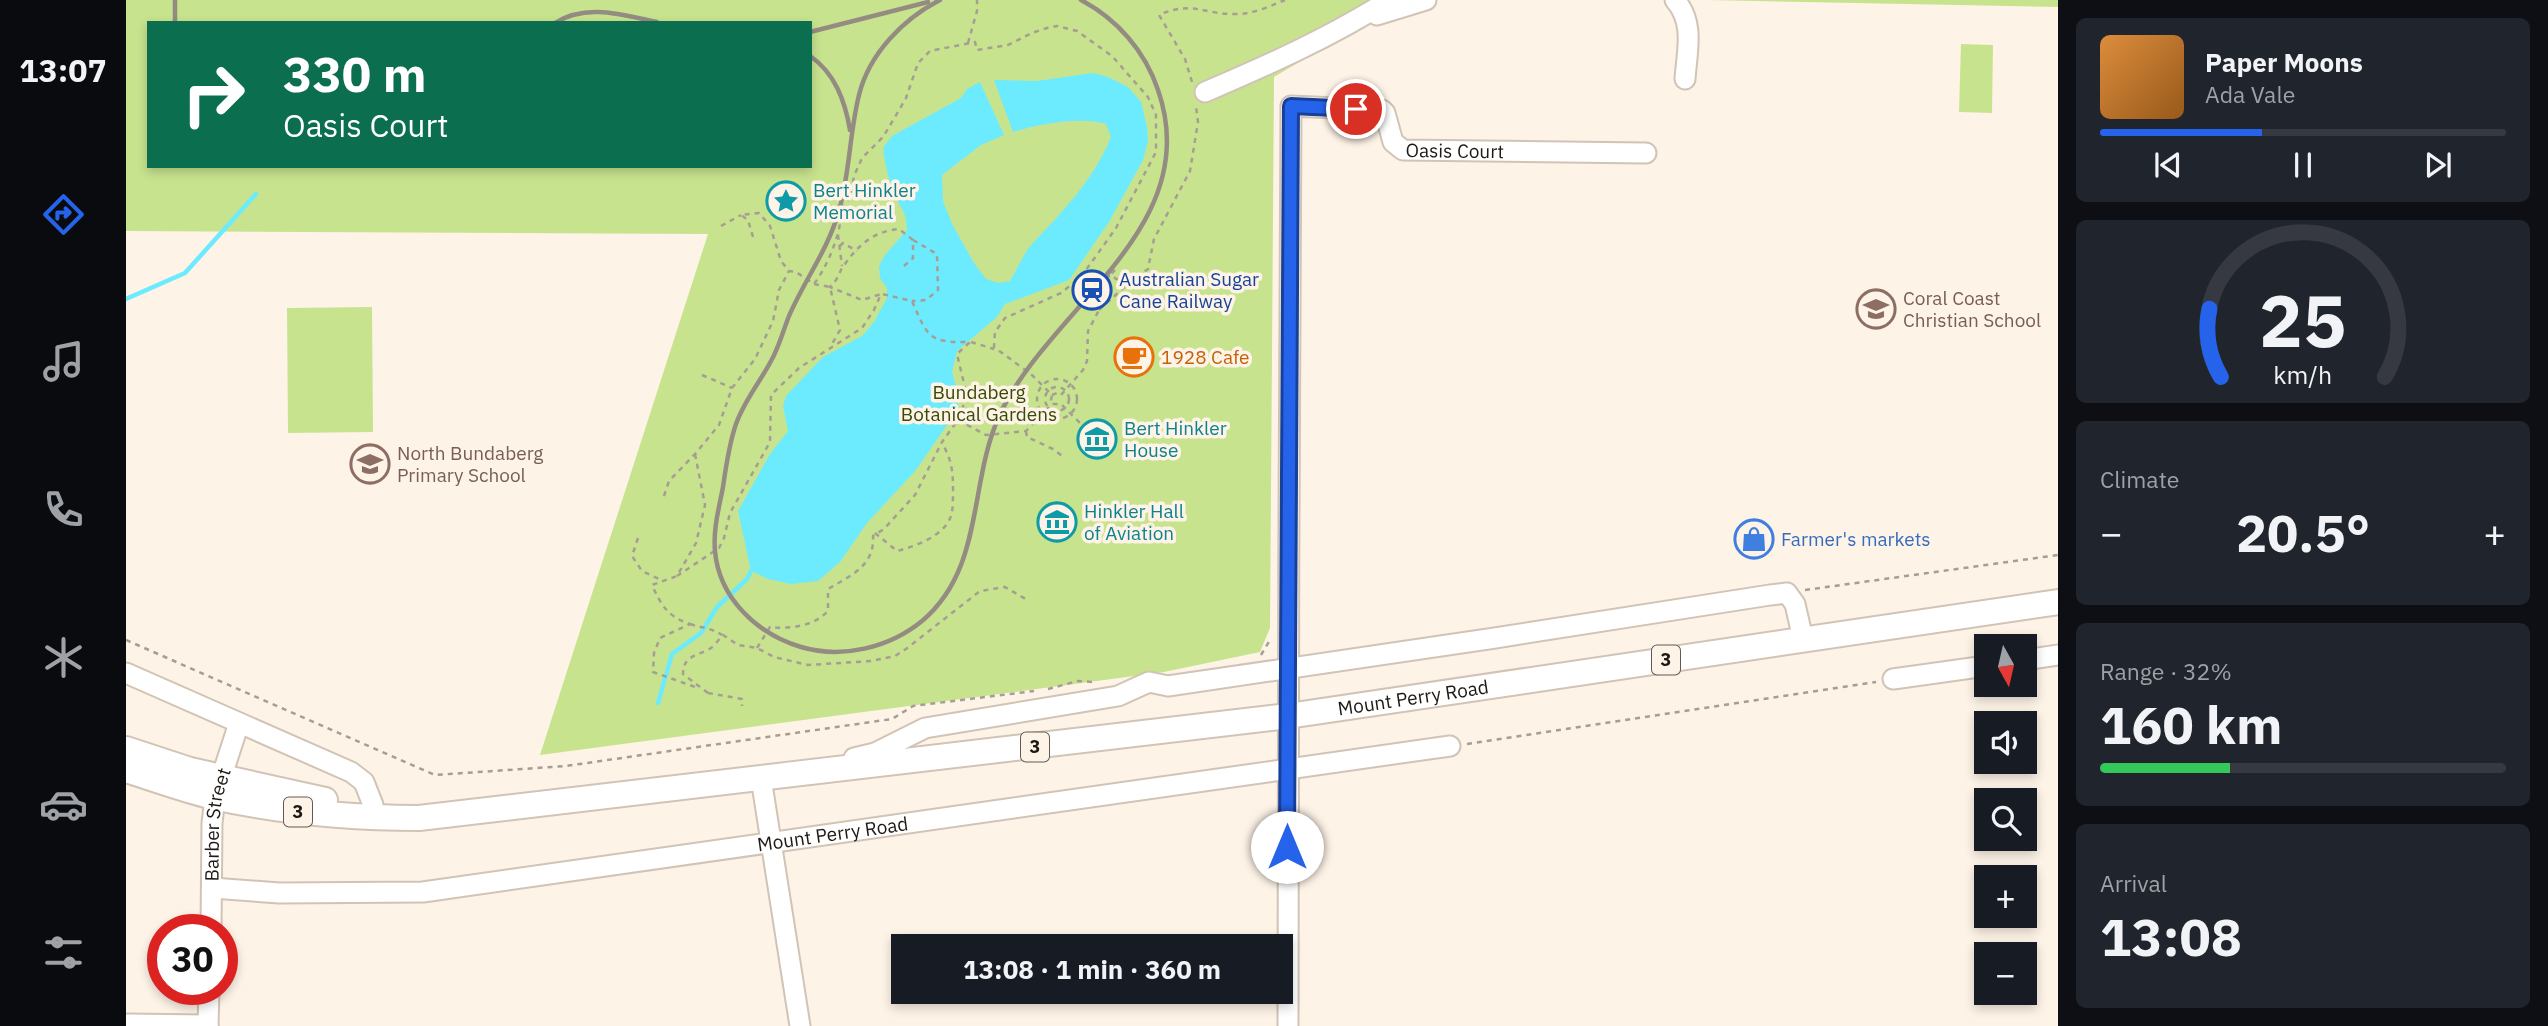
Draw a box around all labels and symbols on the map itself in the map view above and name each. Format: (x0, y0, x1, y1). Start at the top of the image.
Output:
pin (1326, 79, 1386, 139)
street label: Oasis Court (1405, 138, 1504, 163)
place label: Bert Hinkler Memorial (813, 178, 916, 224)
place icon: Bert Hinkler Memorial (765, 180, 807, 222)
place label: Australian Sugar Cane Railway (1119, 267, 1259, 313)
station icon: Australian Sugar Cane Railway (1071, 269, 1113, 311)
place label: Coral Coast Christian School (1903, 286, 2041, 332)
school or university icon: Coral Coast Christian School (1855, 288, 1897, 330)
cafe icon: 1928 Cafe (1113, 336, 1155, 378)
place label: 1928 Cafe (1161, 345, 1250, 369)
park label: Bundaberg Botanical Gardens (901, 380, 1057, 426)
place label: Bert Hinkler House (1124, 416, 1227, 462)
museum icon: Bert Hinkler House (1076, 418, 1118, 460)
place label: North Bundaberg Primary School (397, 441, 543, 487)
school or university icon: North Bundaberg Primary School (349, 443, 391, 485)
place label: Hinkler Hall of Aviation (1084, 499, 1184, 545)
museum icon: Hinkler Hall of Aviation (1036, 501, 1078, 543)
shop icon: Farmer's markets (1733, 518, 1775, 560)
place label: Farmer's markets (1781, 527, 1931, 551)
north arrow (1974, 634, 2037, 696)
road number: 3 (1652, 646, 1680, 674)
street label: Mount Perry Road (1336, 674, 1490, 720)
road number: 3 (1021, 732, 1049, 762)
street label: Barber Street (199, 765, 236, 881)
road number: 3 (284, 798, 312, 826)
position arrow (1250, 810, 1324, 884)
street label: Mount Perry Road (756, 811, 910, 856)
speed limit sign: 30 (147, 914, 238, 1005)

